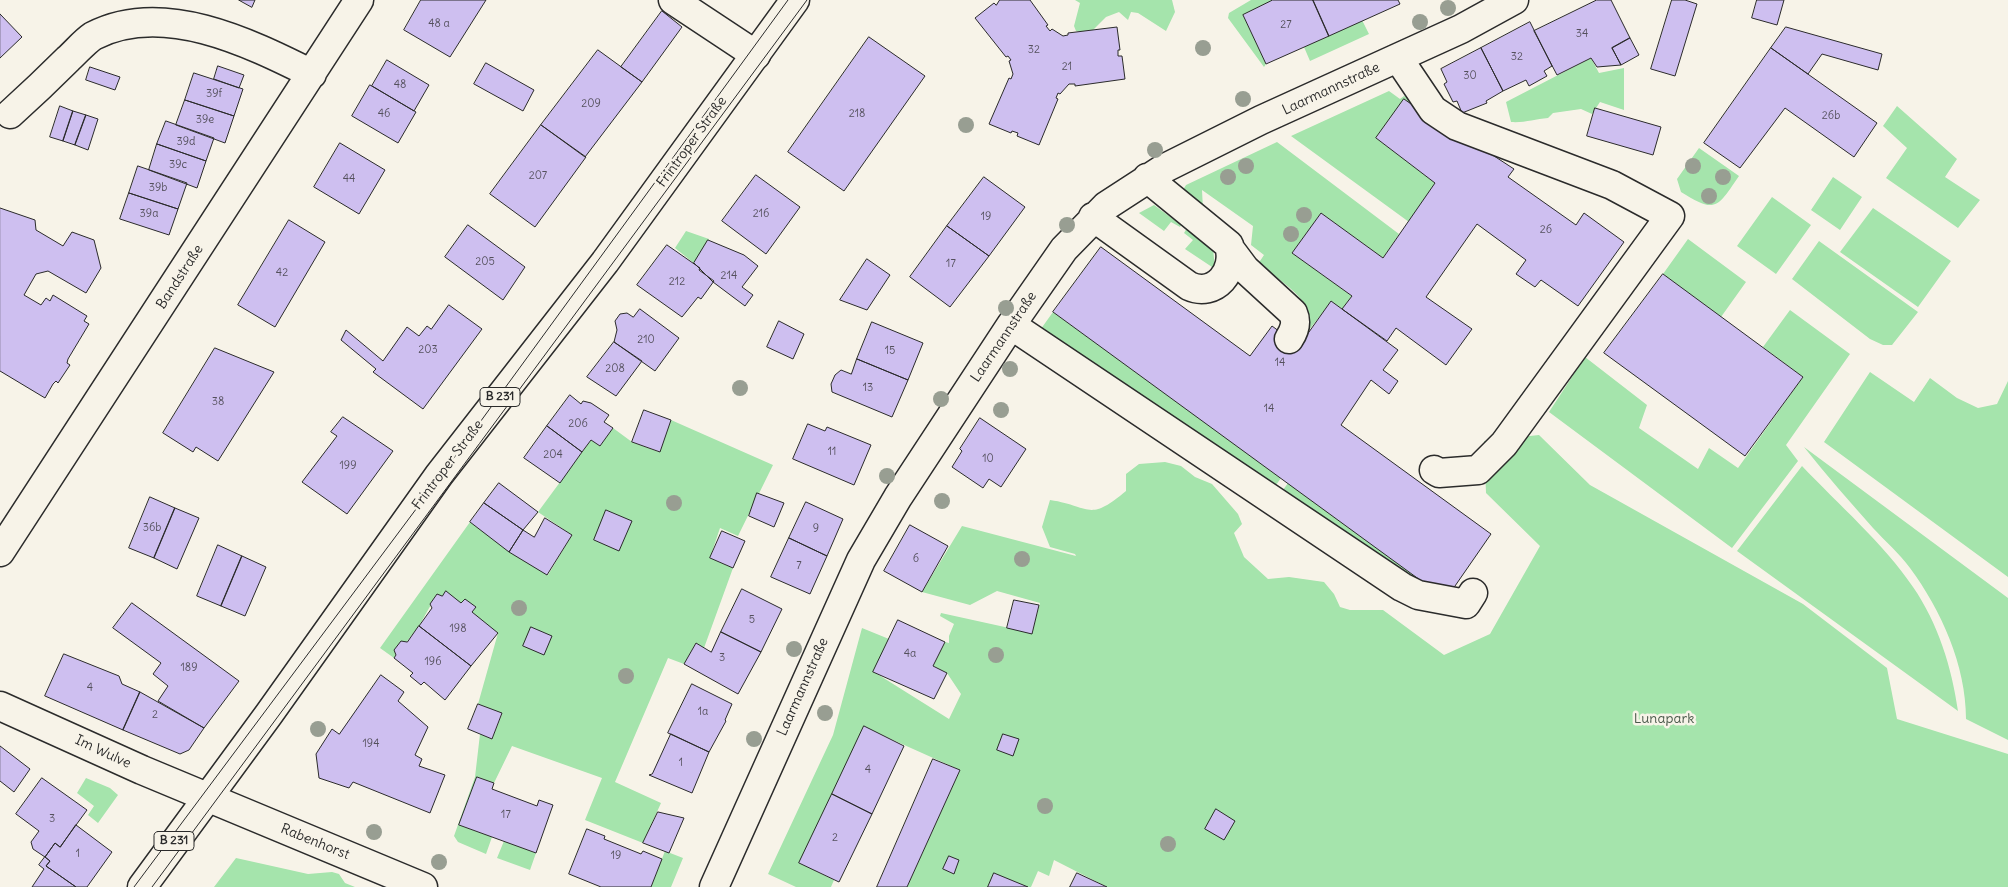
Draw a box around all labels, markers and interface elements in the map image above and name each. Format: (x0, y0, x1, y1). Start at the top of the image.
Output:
house number: 48 a (428, 17, 450, 31)
house number: 27 (1280, 18, 1292, 32)
house number: 34 (1576, 27, 1588, 41)
house number: 32 (1028, 43, 1040, 57)
house number: 32 (1511, 50, 1523, 64)
street label: Laarmannstraße (1280, 59, 1382, 119)
house number: 21 (1062, 60, 1072, 74)
house number: 30 (1463, 69, 1477, 83)
house number: 48 (394, 78, 406, 92)
house number: 39f (206, 87, 222, 101)
street label: Frintroper Straße (653, 93, 731, 191)
house number: 209 (581, 97, 601, 111)
house number: 46 (378, 107, 390, 121)
house number: 218 (849, 107, 865, 121)
house number: 26b (1822, 109, 1840, 123)
house number: 39e (196, 113, 214, 127)
house number: 39d (176, 135, 196, 149)
house number: 39c (169, 158, 187, 172)
house number: 207 (529, 169, 547, 183)
house number: 44 (343, 172, 355, 186)
house number: 39b (149, 181, 167, 195)
house number: 39a (140, 207, 158, 221)
house number: 216 (753, 207, 769, 221)
house number: 19 (981, 210, 991, 224)
house number: 26 (1540, 223, 1552, 237)
street label: Bandstraße (153, 242, 207, 312)
house number: 205 (475, 255, 495, 269)
house number: 17 (946, 257, 956, 271)
house number: 42 (276, 266, 288, 280)
house number: 214 (721, 269, 737, 283)
house number: 212 (669, 275, 685, 289)
street label: Laarmannstraße (968, 289, 1040, 385)
house number: 210 (637, 333, 655, 347)
house number: 203 (418, 343, 438, 357)
house number: 15 (885, 344, 895, 358)
house number: 14 (1275, 356, 1285, 370)
house number: 208 (605, 362, 625, 376)
house number: 13 (863, 381, 873, 395)
road number: B 231 (480, 388, 520, 407)
house number: 38 (212, 395, 224, 409)
house number: 14 (1264, 402, 1274, 416)
street label: Frintroper Straße (409, 417, 487, 513)
house number: 206 (568, 417, 588, 431)
house number: 11 (828, 445, 836, 459)
house number: 204 (543, 448, 563, 462)
house number: 10 (982, 452, 994, 466)
house number: 199 (339, 459, 357, 473)
house number: 36b (143, 521, 161, 535)
house number: 9 (813, 522, 819, 536)
house number: 6 (913, 552, 919, 566)
house number: 7 (796, 559, 802, 573)
house number: 5 (749, 613, 755, 627)
house number: 198 (449, 622, 467, 636)
street label: Laarmannstraße (774, 635, 832, 739)
house number: 4a (904, 647, 916, 661)
house number: 3 (719, 651, 725, 665)
house number: 196 (424, 655, 442, 669)
house number: 189 (180, 661, 198, 675)
house number: 4 (87, 681, 93, 695)
house number: 1a (698, 705, 708, 719)
house number: 2 (152, 708, 158, 722)
park label: Lunapark (1634, 711, 1694, 727)
street label: Im Wulve (72, 732, 134, 772)
house number: 194 (362, 737, 380, 751)
house number: 1 (679, 756, 683, 770)
house number: 4 (865, 763, 871, 777)
house number: 17 (501, 808, 511, 822)
house number: 3 (49, 812, 55, 826)
street label: Rabenhorst (278, 821, 352, 863)
road number: B 231 (154, 831, 194, 850)
house number: 2 (832, 831, 838, 845)
house number: 1 (76, 847, 80, 861)
house number: 19 (611, 849, 621, 863)

